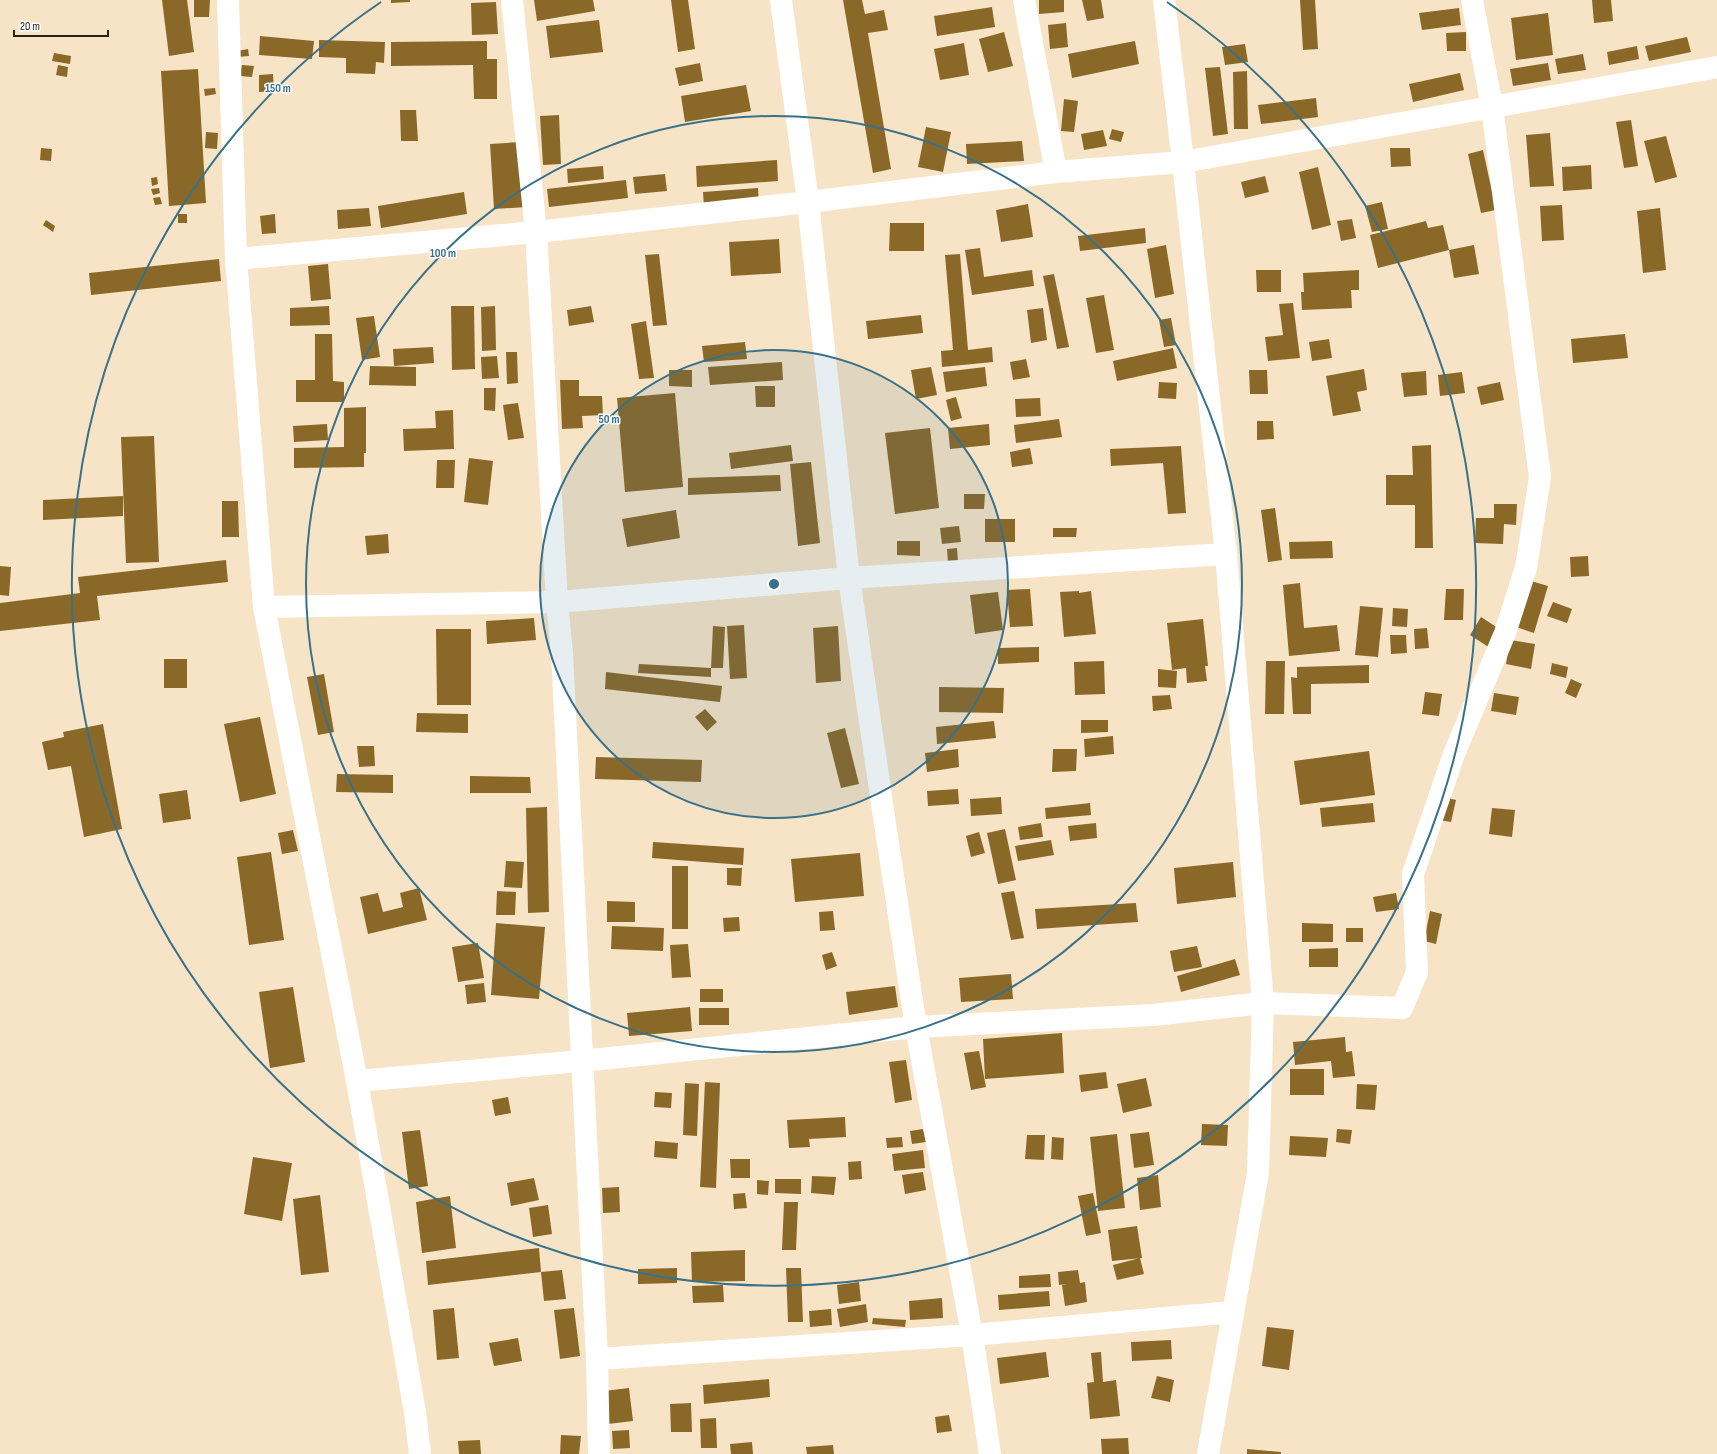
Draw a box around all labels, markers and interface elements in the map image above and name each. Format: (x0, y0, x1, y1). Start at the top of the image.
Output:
scale bar (14, 12, 108, 38)
text: 20 m (20, 19, 40, 34)
text: 150 m (265, 81, 291, 96)
text: 100 m (430, 246, 456, 261)
text: 50 m (599, 412, 619, 427)
centre of rings (767, 577, 781, 591)

